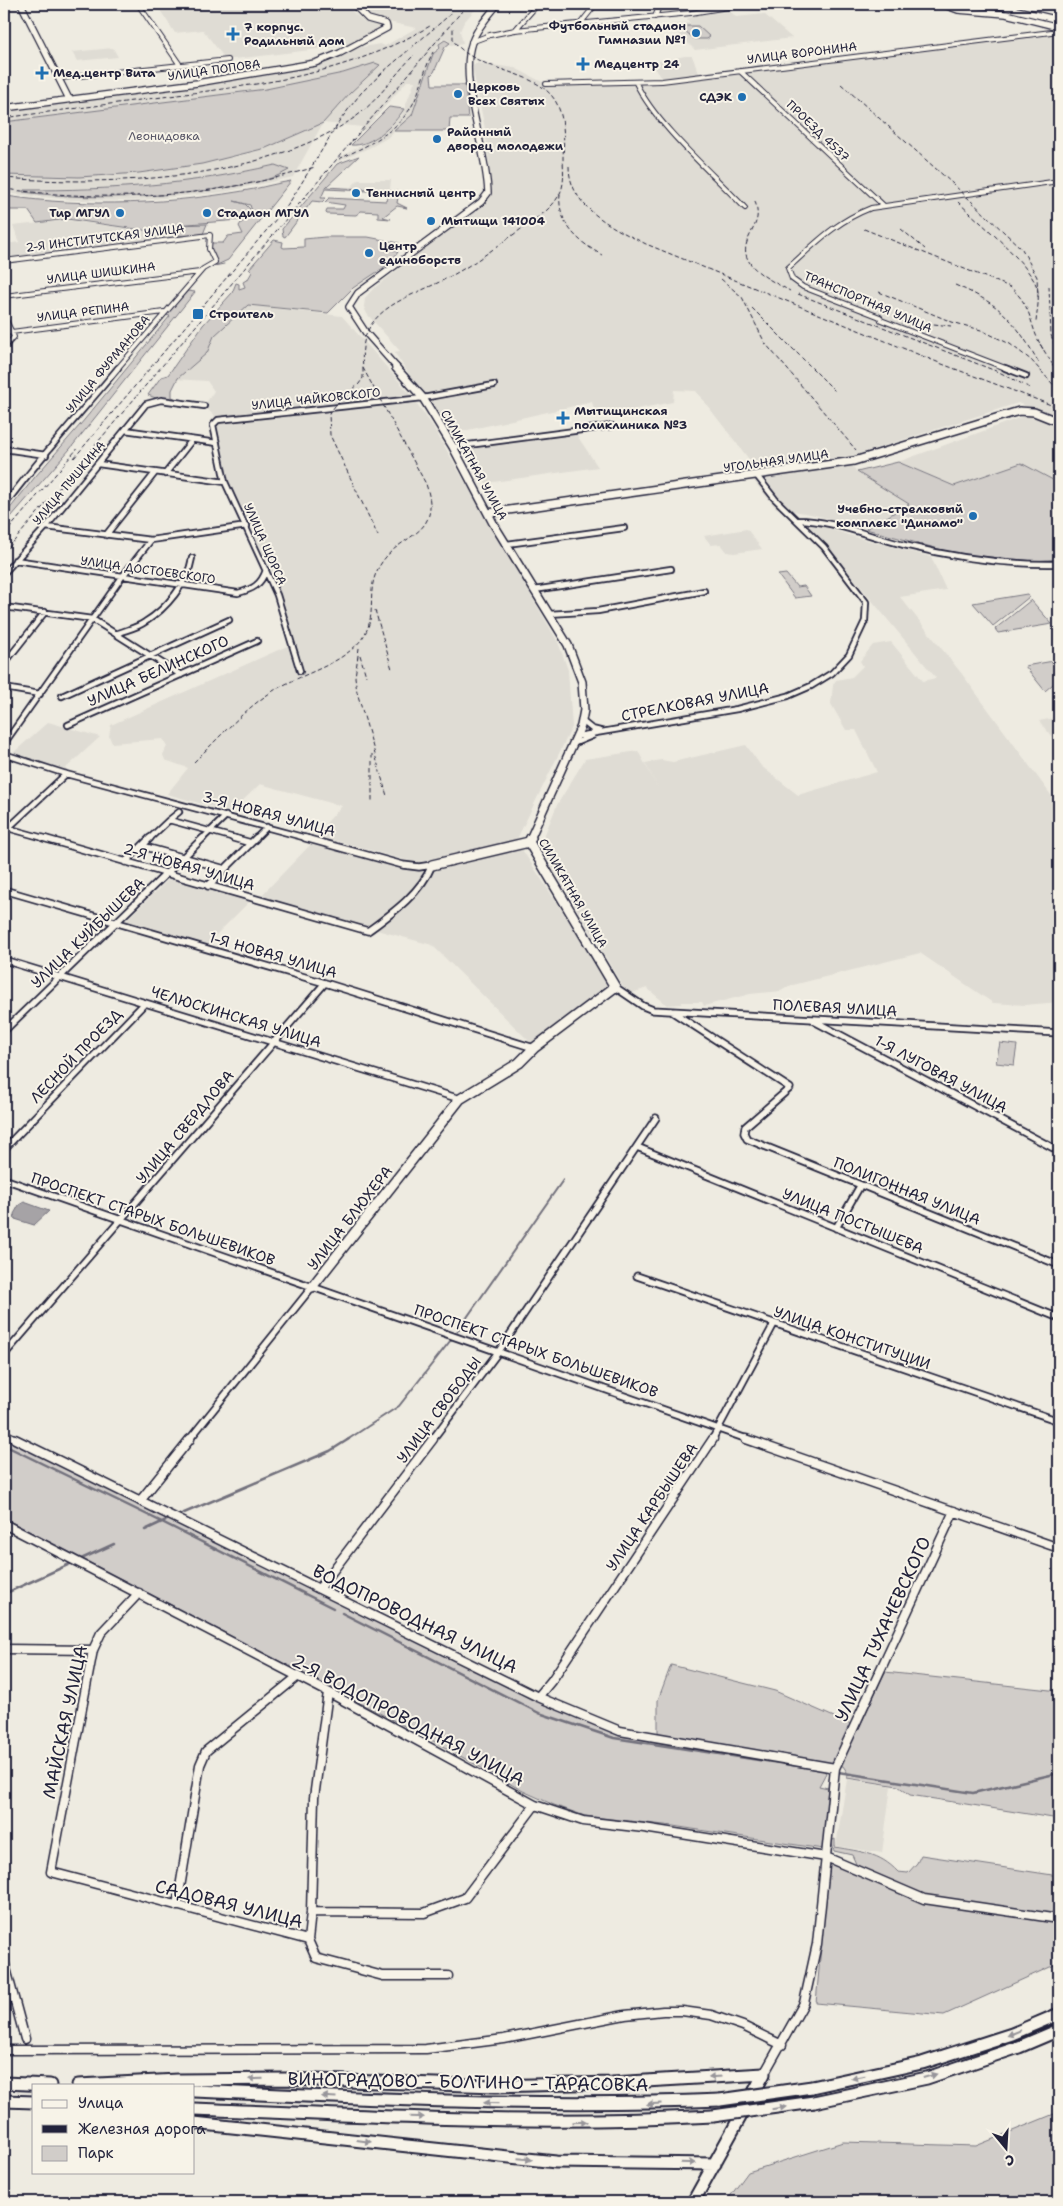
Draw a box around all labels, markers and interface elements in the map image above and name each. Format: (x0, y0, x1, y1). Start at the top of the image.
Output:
place label: Футбольный стадион Гимназии №1 (549, 18, 686, 48)
place label: 7 корпус. Родильный дом (244, 19, 345, 49)
marker: 7 корпус. Родильный дом (226, 27, 240, 41)
marker: Футбольный стадион Гимназии №1 (690, 27, 702, 39)
street label: УЛИЦА ВОРОНИНА (746, 38, 858, 68)
street label: УЛИЦА ПОПОВА (166, 56, 262, 84)
place label: Медцентр 24 (594, 56, 680, 72)
marker: Медцентр 24 (576, 57, 590, 71)
place label: Мед.центр Вита (53, 65, 156, 81)
marker: Мед.центр Вита (35, 66, 49, 80)
place label: Церковь Всех Святых (468, 79, 545, 109)
marker: Церковь Всех Святых (452, 88, 464, 100)
place label: СДЭК (699, 89, 733, 105)
marker: СДЭК (736, 91, 748, 103)
street label: ПРОЕЗД 4537 (783, 97, 853, 165)
place label: Районный дворец молодежи (447, 124, 564, 154)
park label: Леонидовка (128, 128, 200, 144)
marker: Районный дворец молодежи (431, 133, 443, 145)
place label: Теннисный центр (366, 185, 476, 201)
marker: Теннисный центр (350, 187, 362, 199)
place label: Тир МГУЛ (49, 205, 110, 221)
place label: Стадион МГУЛ (217, 205, 309, 221)
marker: Тир МГУЛ (114, 207, 126, 219)
marker: Стадион МГУЛ (201, 207, 213, 219)
place label: Мытищи 141004 (441, 213, 546, 229)
marker: Мытищи 141004 (425, 215, 437, 227)
street label: 2-Я ИНСТИТУТСКАЯ УЛИЦА (25, 220, 186, 256)
place label: Центр единоборств (379, 238, 461, 268)
marker: Центр единоборств (363, 247, 375, 259)
street label: УЛИЦА ШИШКИНА (46, 258, 157, 288)
street label: ТРАНСПОРТНАЯ УЛИЦА (801, 268, 935, 336)
street label: УЛИЦА РЕПИНА (36, 298, 130, 326)
place label: Строитель (209, 306, 274, 322)
marker: Строитель (191, 307, 205, 321)
street label: УЛИЦА ФУРМАНОВА (62, 311, 154, 416)
street label: УЛИЦА ЧАЙКОВСКОГО (251, 384, 381, 414)
place label: Мытищинская поликлиника №3 (574, 403, 687, 433)
street label: СИЛИКАТНАЯ УЛИЦА (437, 407, 511, 523)
marker: Мытищинская поликлиника №3 (556, 411, 570, 425)
street label: УЛИЦА ПУШКИНА (29, 437, 109, 528)
street label: УГОЛЬНАЯ УЛИЦА (722, 446, 830, 476)
street label: УЛИЦА ЩОРСА (240, 501, 290, 588)
place label: Учебно-стрелковый комплекс "Динамо" (836, 501, 964, 531)
marker: Учебно-стрелковый комплекс "Динамо" (967, 510, 979, 522)
street label: УЛИЦА ДОСТОЕВСКОГО (79, 553, 217, 587)
street label: УЛИЦА БЕЛИНСКОГО (84, 631, 232, 711)
street label: СТРЕЛКОВАЯ УЛИЦА (619, 678, 771, 726)
street label: 3-Я НОВАЯ УЛИЦА (200, 787, 338, 841)
street label: СИЛИКАТНАЯ УЛИЦА (535, 835, 611, 951)
street label: 2-Я НОВАЯ УЛИЦА (121, 839, 257, 895)
street label: УЛИЦА КУЙБЫШЕВА (26, 873, 149, 993)
street label: 1-Я НОВАЯ УЛИЦА (207, 927, 339, 983)
street label: ЧЕЛЮСКИНСКАЯ УЛИЦА (148, 981, 324, 1053)
street label: ПОЛЕВАЯ УЛИЦА (772, 995, 898, 1021)
street label: ЛЕСНОЙ ПРОЕЗД (25, 1003, 127, 1108)
street label: 1-Я ЛУГОВАЯ УЛИЦА (871, 1031, 1011, 1117)
street label: УЛИЦА СВЕРДЛОВА (132, 1066, 239, 1188)
street label: ПОЛИГОННАЯ УЛИЦА (831, 1152, 983, 1230)
street label: УЛИЦА БЛЮХЕРА (303, 1162, 397, 1274)
street label: ПРОСПЕКТ СТАРЫХ БОЛЬШЕВИКОВ (28, 1168, 278, 1270)
street label: УЛИЦА ПОСТЫШЕВА (779, 1184, 927, 1259)
street label: ПРОСПЕКТ СТАРЫХ БОЛЬШЕВИКОВ (411, 1300, 661, 1402)
street label: УЛИЦА КОНСТИТУЦИИ (771, 1302, 933, 1374)
street label: УЛИЦА СВОБОДЫ (392, 1353, 486, 1467)
street label: УЛИЦА КАРБЫШЕВА (602, 1439, 702, 1575)
street label: УЛИЦА ТУХАЧЕВСКОГО (830, 1533, 936, 1725)
street label: ВОДОПРОВОДНАЯ УЛИЦА (309, 1559, 521, 1679)
street label: МАЙСКАЯ УЛИЦА (37, 1643, 93, 1801)
street label: 2-Я ВОДОПРОВОДНАЯ УЛИЦА (287, 1648, 529, 1792)
street label: САДОВАЯ УЛИЦА (153, 1874, 305, 1934)
one-way arrow (1007, 2029, 1021, 2037)
street label: ВИНОГРАДОВО - БОЛТИНО - ТАРАСОВКА (287, 2067, 649, 2097)
one-way arrow (923, 2072, 938, 2080)
one-way arrow (707, 2073, 723, 2081)
one-way arrow (851, 2073, 866, 2081)
one-way arrow (247, 2076, 263, 2084)
legend (32, 2084, 195, 2174)
text: Улица (78, 2093, 124, 2113)
one-way arrow (320, 2093, 336, 2101)
one-way arrow (483, 2099, 499, 2107)
one-way arrow (645, 2100, 661, 2108)
one-way arrow (771, 2104, 787, 2112)
one-way arrow (410, 2113, 426, 2121)
one-way arrow (572, 2118, 588, 2126)
text: Железная дорога (78, 2119, 206, 2139)
north arrow (980, 2124, 1030, 2174)
one-way arrow (356, 2138, 372, 2146)
text: Парк (78, 2143, 114, 2163)
text: С (1003, 2150, 1017, 2170)
one-way arrow (518, 2155, 534, 2163)
one-way arrow (680, 2160, 696, 2168)

